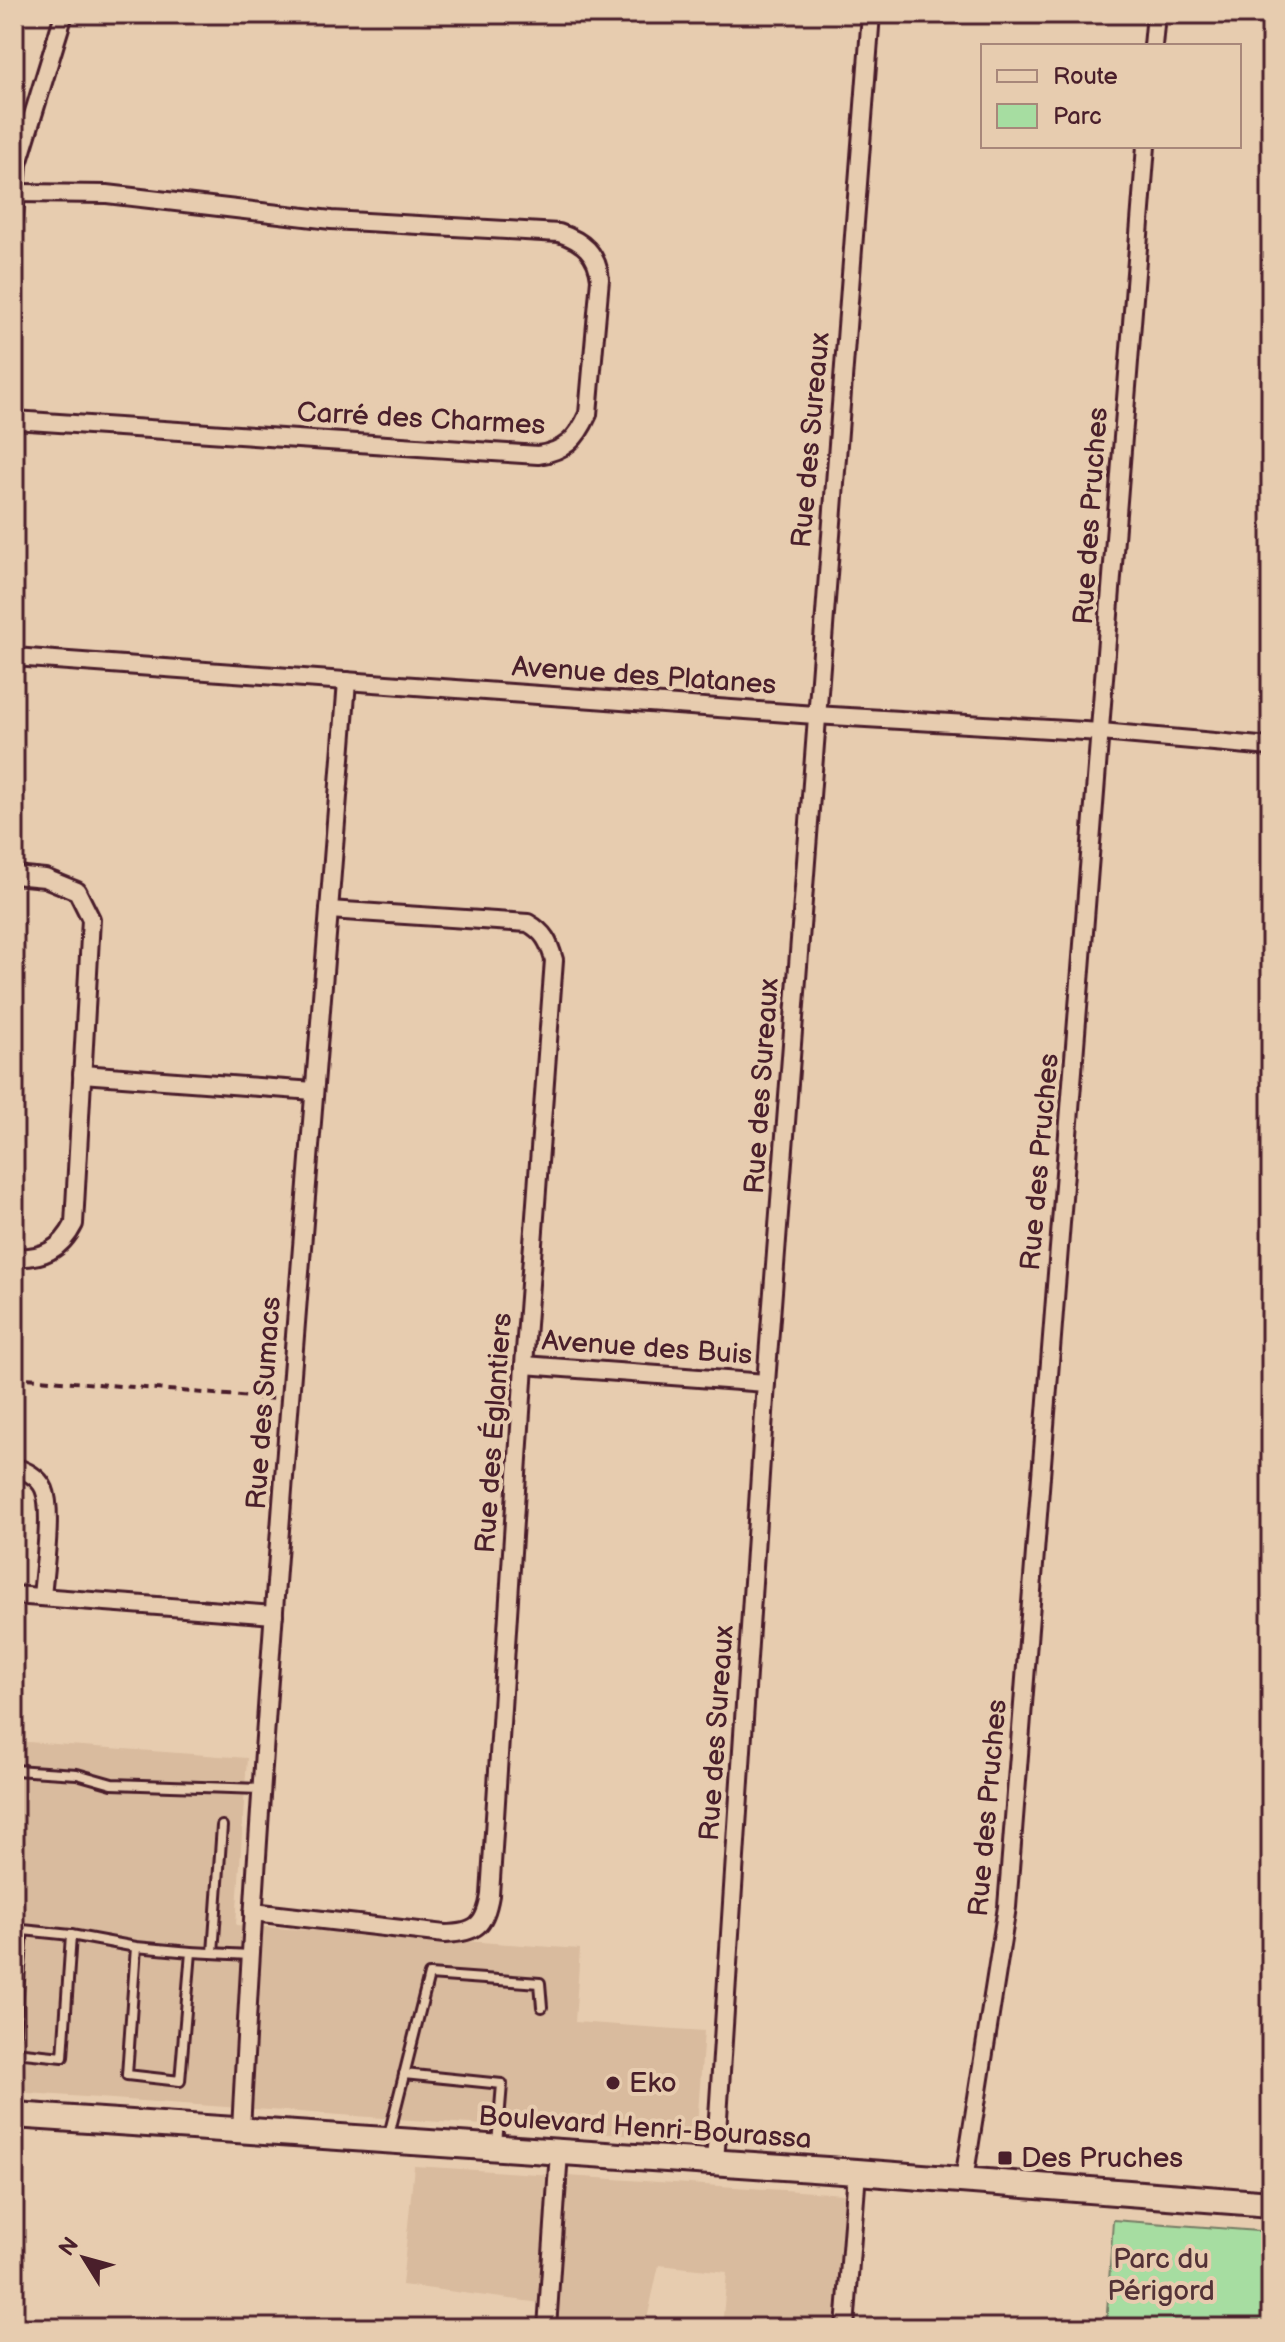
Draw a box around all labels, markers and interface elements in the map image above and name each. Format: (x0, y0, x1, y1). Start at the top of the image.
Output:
legend (981, 44, 1241, 148)
text: Route (1053, 62, 1118, 91)
text: Parc (1053, 102, 1102, 131)
street label: Rue des Sureaux (785, 331, 837, 549)
street label: Carré des Charmes (296, 396, 546, 442)
street label: Rue des Pruches (1067, 406, 1115, 626)
street label: Avenue des Platanes (511, 650, 777, 702)
street label: Rue des Sureaux (738, 977, 786, 1195)
street label: Rue des Pruches (1014, 1052, 1066, 1272)
street label: Rue des Sumacs (240, 1295, 288, 1511)
street label: Rue des Églantiers (468, 1311, 519, 1554)
street label: Avenue des Buis (541, 1324, 753, 1372)
street label: Rue des Sureaux (693, 1624, 741, 1842)
street label: Rue des Pruches (962, 1698, 1014, 1918)
place label: Eko (629, 2067, 677, 2100)
marker: Eko (604, 2074, 622, 2092)
street label: Boulevard Henri-Bourassa (477, 2100, 813, 2156)
place label: Des Pruches (1021, 2142, 1183, 2175)
marker: Des Pruches (996, 2149, 1014, 2167)
north arrow (44, 2218, 124, 2298)
text: N (53, 2232, 85, 2262)
park label: Parc du Périgord (1107, 2243, 1215, 2308)

